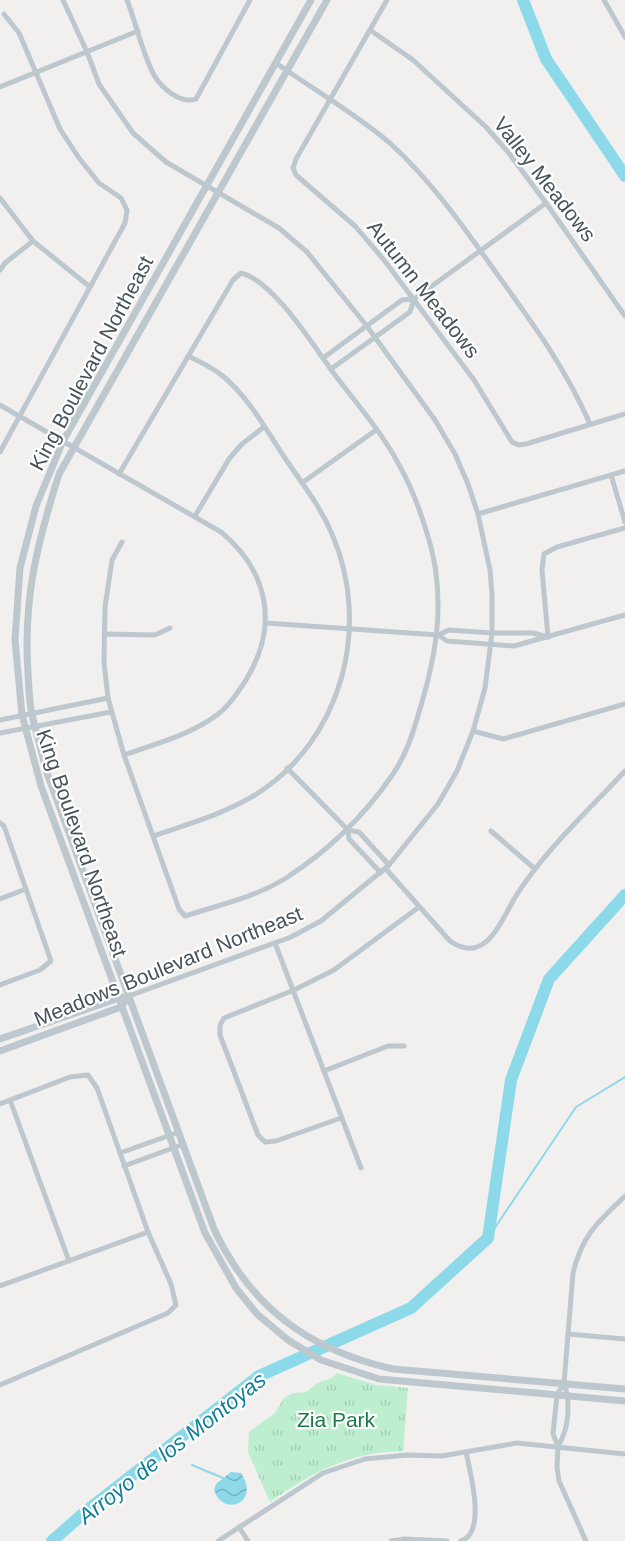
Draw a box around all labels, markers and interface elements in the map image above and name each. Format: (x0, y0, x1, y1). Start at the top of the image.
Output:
street label: Valley Meadows (489, 112, 601, 246)
street label: Autumn Meadows (363, 216, 485, 362)
street label: King Boulevard Northeast (25, 252, 157, 474)
street label: King Boulevard Northeast (32, 726, 132, 960)
street label: Meadows Boulevard Northeast (31, 901, 306, 1030)
water label: Arroyo de los Montoyas (72, 1367, 271, 1530)
park label: Zia Park (297, 1408, 376, 1431)

